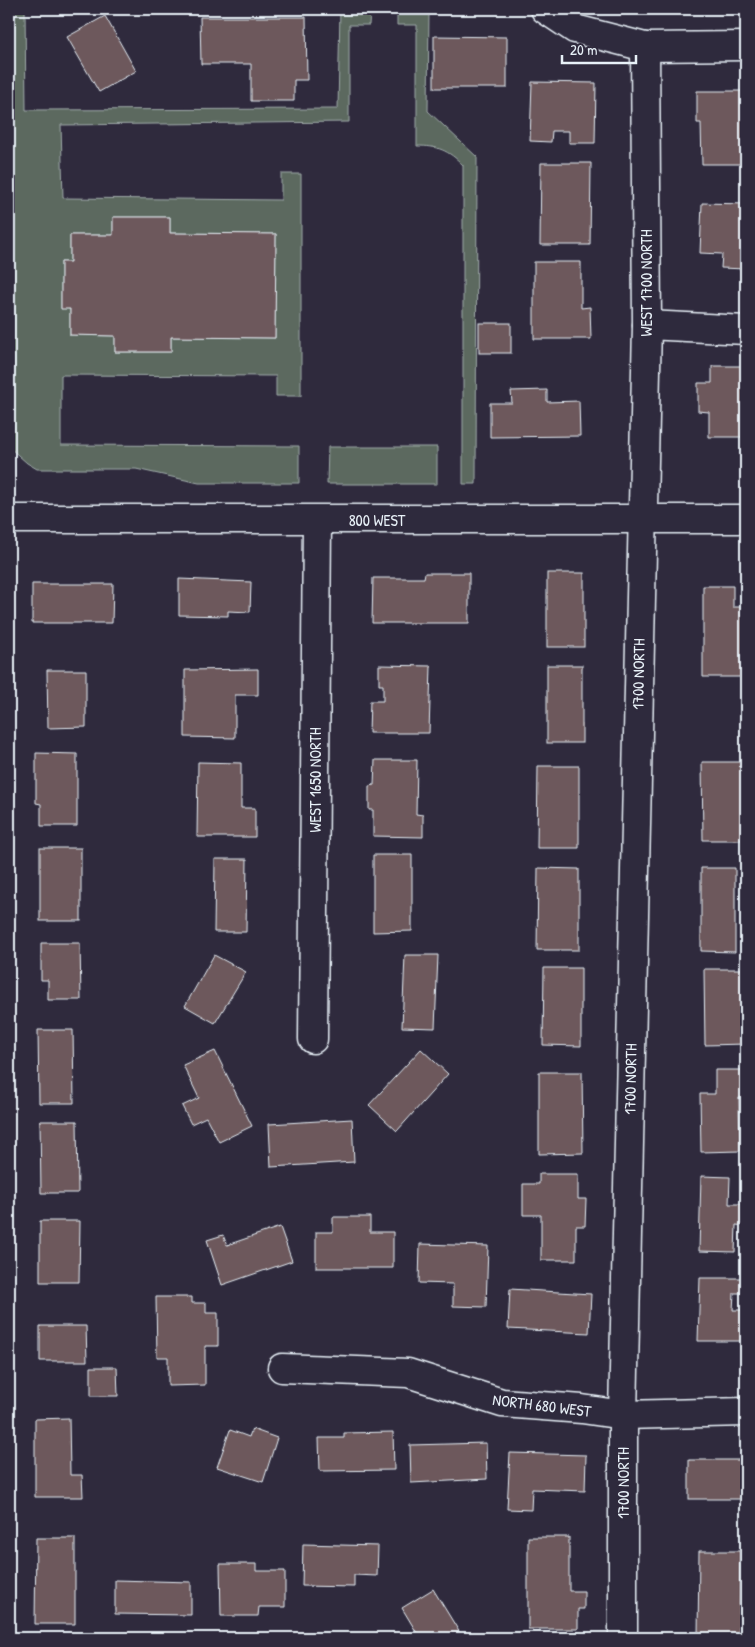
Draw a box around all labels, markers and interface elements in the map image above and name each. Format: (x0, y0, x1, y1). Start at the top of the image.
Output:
scale bar (562, 32, 636, 64)
text: 20 m (570, 39, 597, 60)
street label: WEST 1700 NORTH (635, 230, 657, 336)
street label: 800 WEST (349, 509, 406, 531)
street label: 1700 NORTH (626, 638, 650, 710)
street label: WEST 1650 NORTH (304, 728, 326, 832)
street label: 1700 NORTH (618, 1043, 642, 1115)
street label: NORTH 680 WEST (491, 1388, 593, 1422)
street label: 1700 NORTH (612, 1447, 634, 1519)

